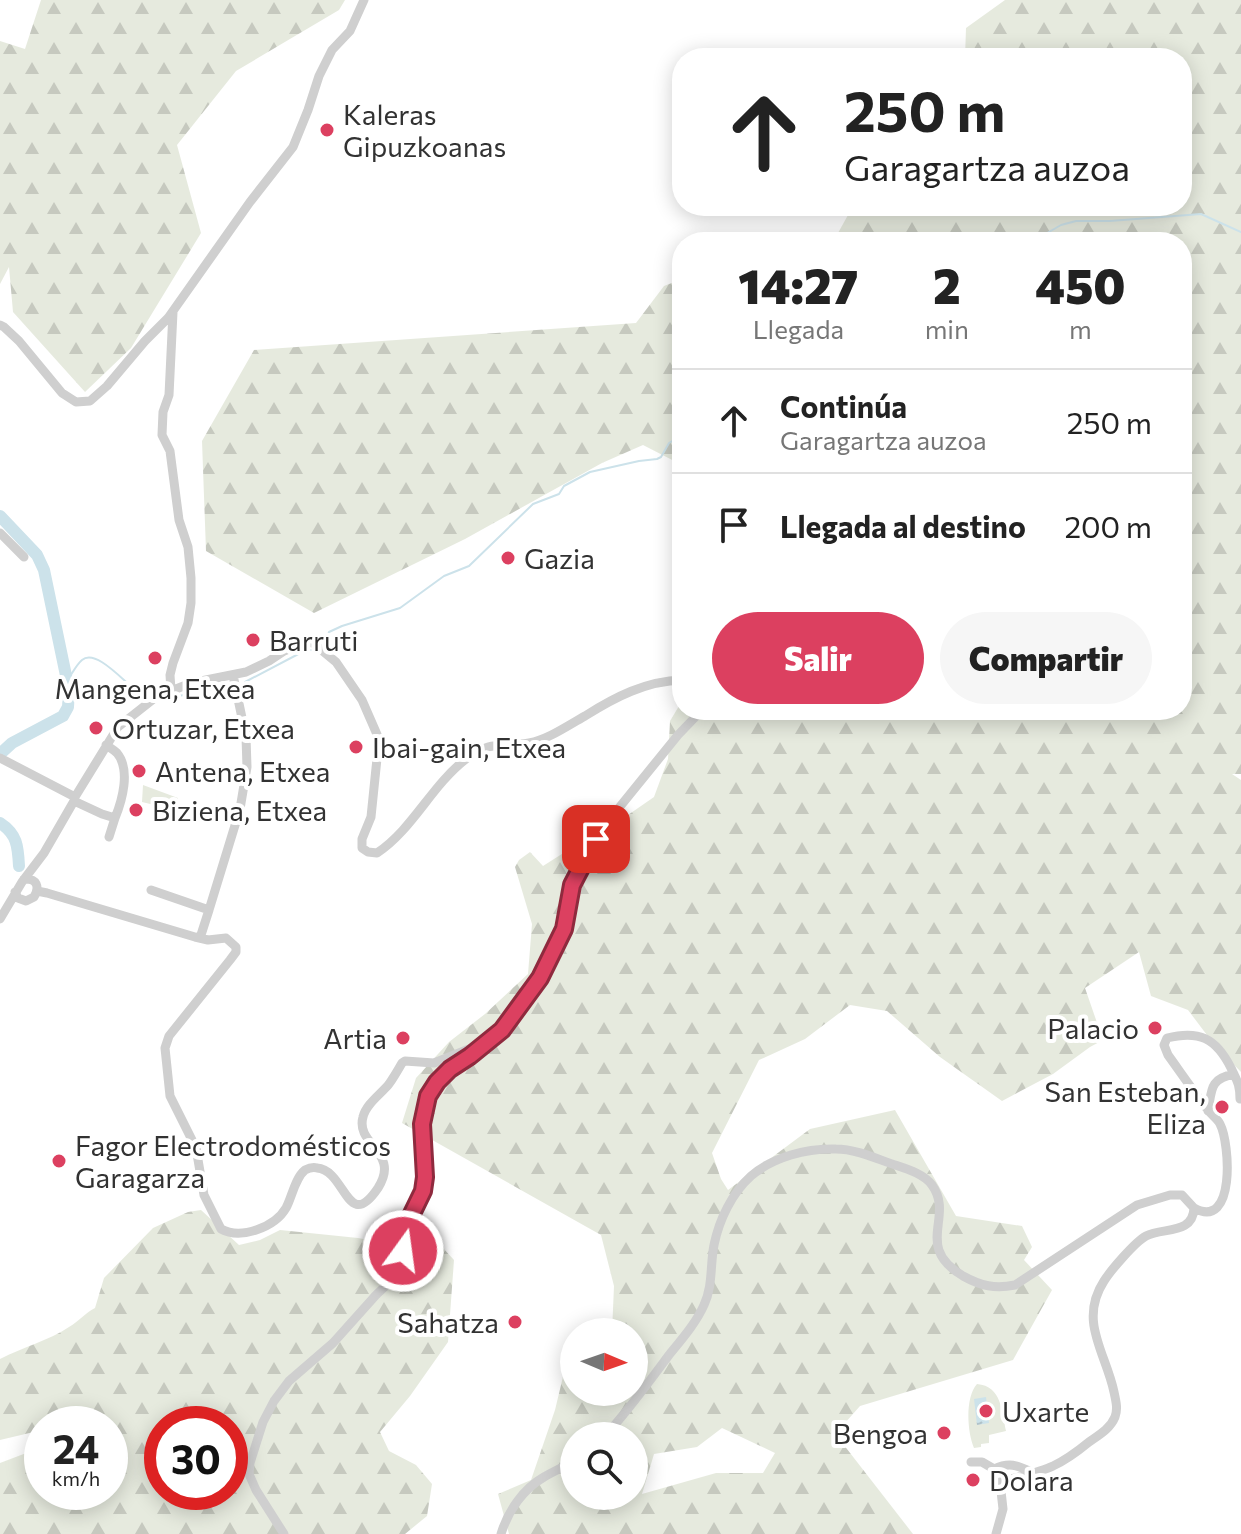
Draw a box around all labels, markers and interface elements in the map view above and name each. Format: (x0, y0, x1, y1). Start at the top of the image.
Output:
text: 250 m (844, 75, 1005, 144)
icon: ahead (712, 80, 816, 184)
place label: Kaleras Gipuzkoanas (343, 97, 506, 163)
marker: Kaleras Gipuzkoanas (318, 121, 336, 139)
text: Garagartza auzoa (844, 144, 1130, 188)
text: 14:27 (738, 255, 858, 314)
text: 2 (933, 255, 961, 314)
text: 450 (1035, 255, 1126, 314)
text: Llegada (753, 313, 844, 344)
text: min (925, 313, 969, 344)
text: m (1069, 313, 1092, 344)
text: Continúa (780, 387, 907, 424)
icon: ahead (712, 399, 756, 443)
text: 250 m (1067, 403, 1152, 440)
text: Garagartza auzoa (780, 424, 987, 455)
icon: arrive (712, 503, 756, 547)
text: Llegada al destino (780, 507, 1026, 544)
text: 200 m (1064, 507, 1152, 544)
place label: Gazia (524, 541, 595, 575)
marker: Gazia (499, 549, 517, 567)
button: Salir (712, 612, 924, 704)
button: Compartir (940, 612, 1152, 704)
place label: Barruti (269, 623, 358, 657)
marker: Barruti (244, 631, 262, 649)
marker: Mangena, Etxea (146, 649, 164, 667)
place label: Mangena, Etxea (55, 671, 255, 705)
place label: Ortuzar, Etxea (112, 711, 295, 745)
marker: Ortuzar, Etxea (87, 719, 105, 737)
place label: Ibai-gain, Etxea (372, 730, 566, 764)
marker: Ibai-gain, Etxea (347, 738, 365, 756)
place label: Antena, Etxea (155, 754, 330, 788)
marker: Antena, Etxea (130, 762, 148, 780)
place label: Biziena, Etxea (152, 793, 327, 827)
marker: Biziena, Etxea (127, 801, 145, 819)
pin (562, 805, 630, 873)
icon: arrive (574, 817, 618, 861)
place label: Palacio (1047, 1011, 1139, 1045)
marker: Palacio (1146, 1019, 1164, 1037)
place label: Artia (323, 1021, 387, 1055)
marker: Artia (394, 1029, 412, 1047)
place label: San Esteban, Eliza (1045, 1074, 1206, 1140)
marker: San Esteban, Eliza (1213, 1098, 1231, 1116)
place label: Fagor Electrodomésticos Garagarza (75, 1128, 391, 1194)
marker: Fagor Electrodomésticos Garagarza (50, 1152, 68, 1170)
position arrow (361, 1209, 445, 1293)
place label: Sahatza (397, 1305, 499, 1339)
marker: Sahatza (506, 1313, 524, 1331)
north arrow (560, 1318, 648, 1406)
map controls (560, 1318, 648, 1510)
place label: Uxarte (1002, 1394, 1089, 1428)
marker: Uxarte (977, 1402, 995, 1420)
speed limit sign: 30 (144, 1406, 248, 1510)
place label: Bengoa (833, 1416, 928, 1450)
button: search (560, 1422, 648, 1510)
text: 24 (53, 1423, 99, 1472)
marker: Bengoa (935, 1424, 953, 1442)
place label: Dolara (989, 1463, 1074, 1497)
text: km/h (52, 1466, 100, 1490)
marker: Dolara (964, 1471, 982, 1489)

